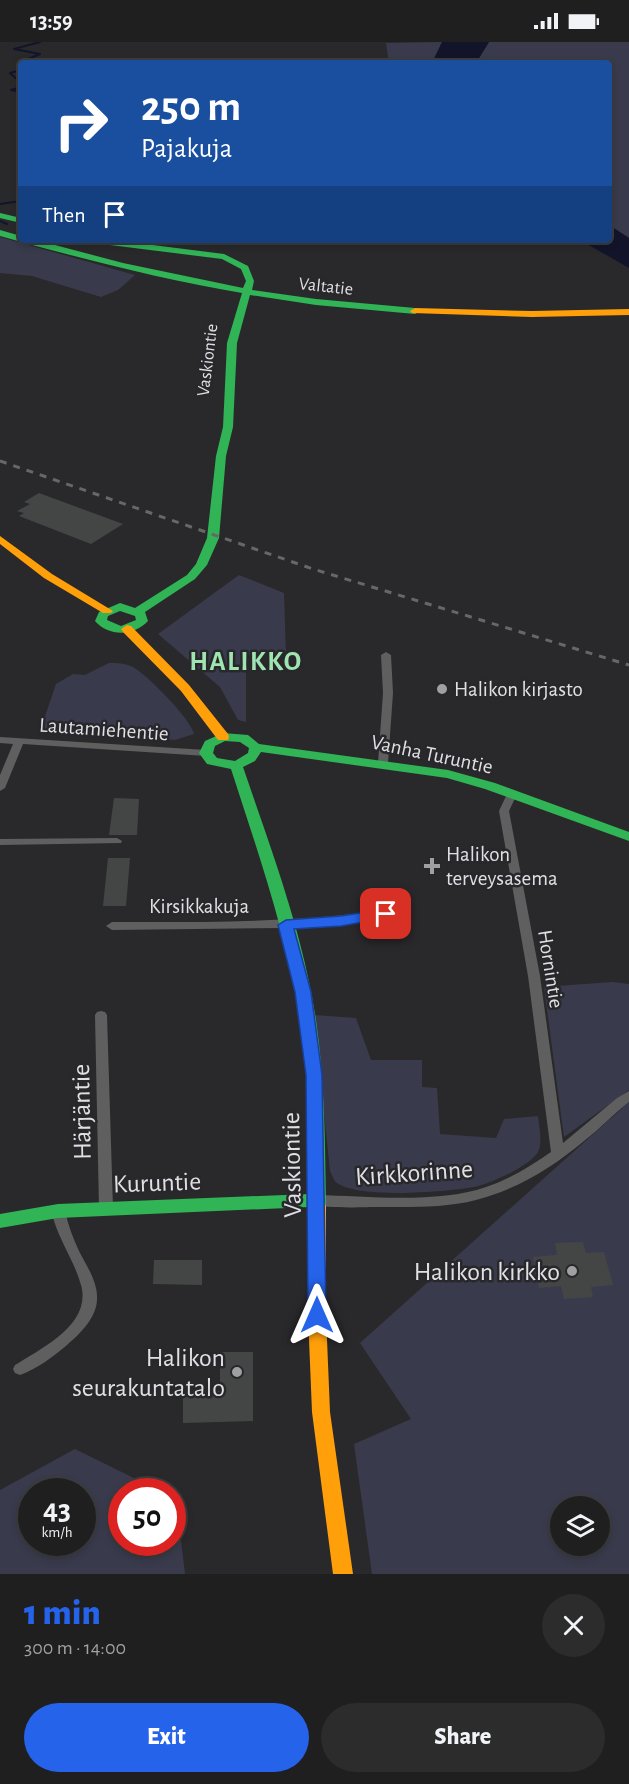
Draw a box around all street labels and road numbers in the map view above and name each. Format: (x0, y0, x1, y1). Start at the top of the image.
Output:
street label: Valtatie (298, 275, 354, 299)
street label: Vaskiontie (195, 323, 221, 397)
street label: Lautamiehentie (38, 714, 169, 745)
street label: Vanha Turuntie (369, 731, 495, 778)
street label: Kirsikkakuja (149, 896, 249, 917)
street label: Hornintie (534, 928, 567, 1010)
street label: Härjäntie (68, 1064, 96, 1160)
street label: Vaskiontie (278, 1112, 306, 1218)
street label: Kirkkorinne (354, 1156, 474, 1190)
street label: Kuruntie (113, 1168, 202, 1198)

